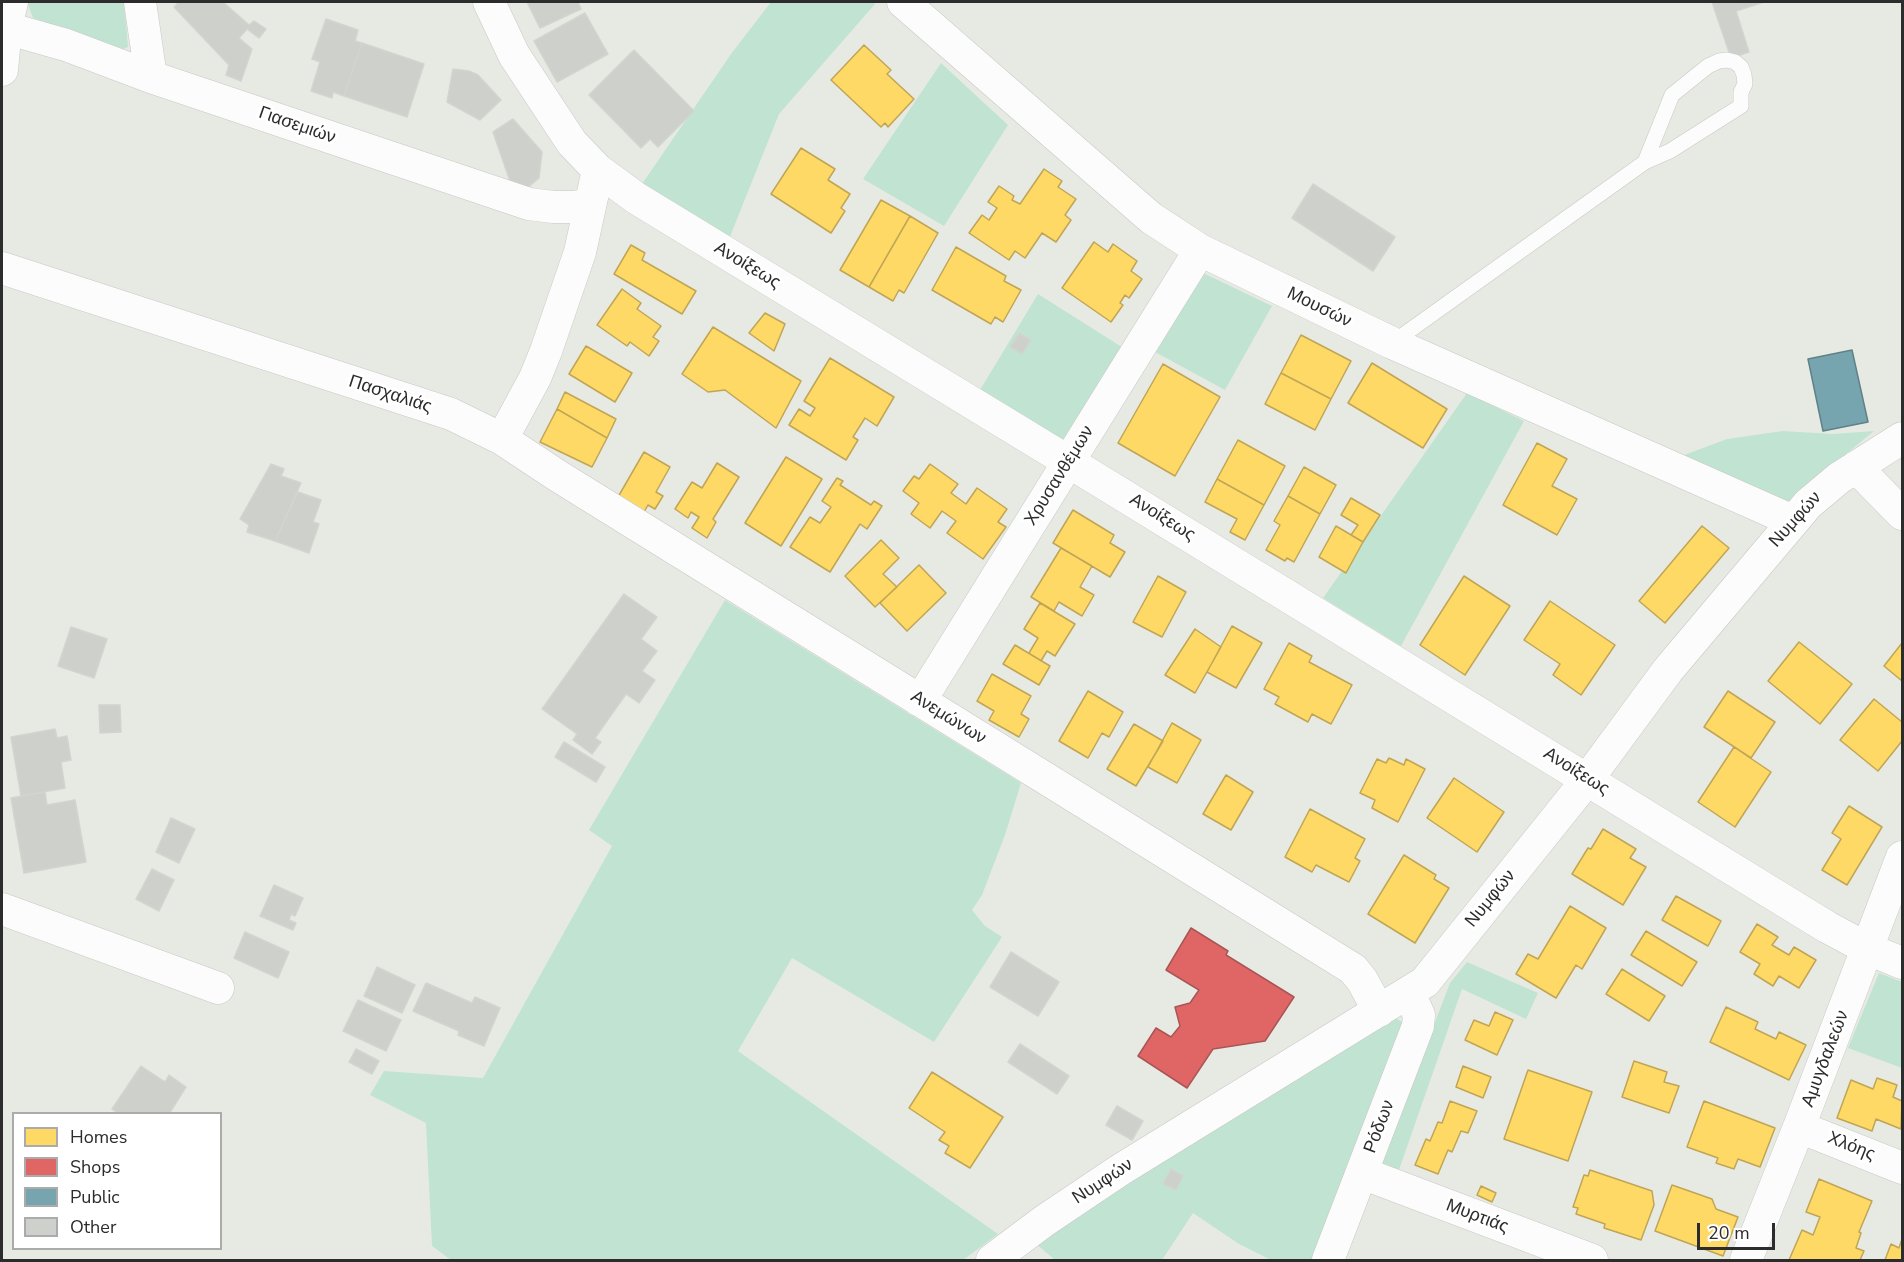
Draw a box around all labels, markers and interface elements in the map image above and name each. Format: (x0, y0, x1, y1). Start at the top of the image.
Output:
street label: Γιασεμιών (256, 103, 338, 149)
street label: Ανοίξεως (710, 238, 784, 294)
street label: Μουσών (1283, 283, 1355, 333)
street label: Πασχαλιάς (346, 371, 434, 419)
street label: Χρυσανθέμων (1021, 422, 1099, 530)
street label: Νυμφών (1765, 488, 1827, 552)
street label: Ανοίξεως (1125, 489, 1199, 547)
street label: Ανεμώνων (906, 686, 990, 750)
street label: Ανοίξεως (1539, 743, 1613, 801)
street label: Νυμφών (1461, 866, 1521, 932)
street label: Αμυγδαλεών (1798, 1008, 1854, 1110)
street label: Ρόδων (1360, 1097, 1400, 1157)
legend (12, 1112, 222, 1250)
text: Homes (70, 1125, 127, 1149)
street label: Χλόης (1824, 1128, 1878, 1166)
text: Shops (70, 1155, 120, 1179)
street label: Νυμφών (1069, 1155, 1137, 1209)
text: Public (70, 1185, 120, 1209)
street label: Μυρτιάς (1443, 1195, 1511, 1239)
scale bar (1700, 1211, 1778, 1249)
text: Other (70, 1215, 116, 1239)
text: 20 m (1708, 1221, 1750, 1245)

